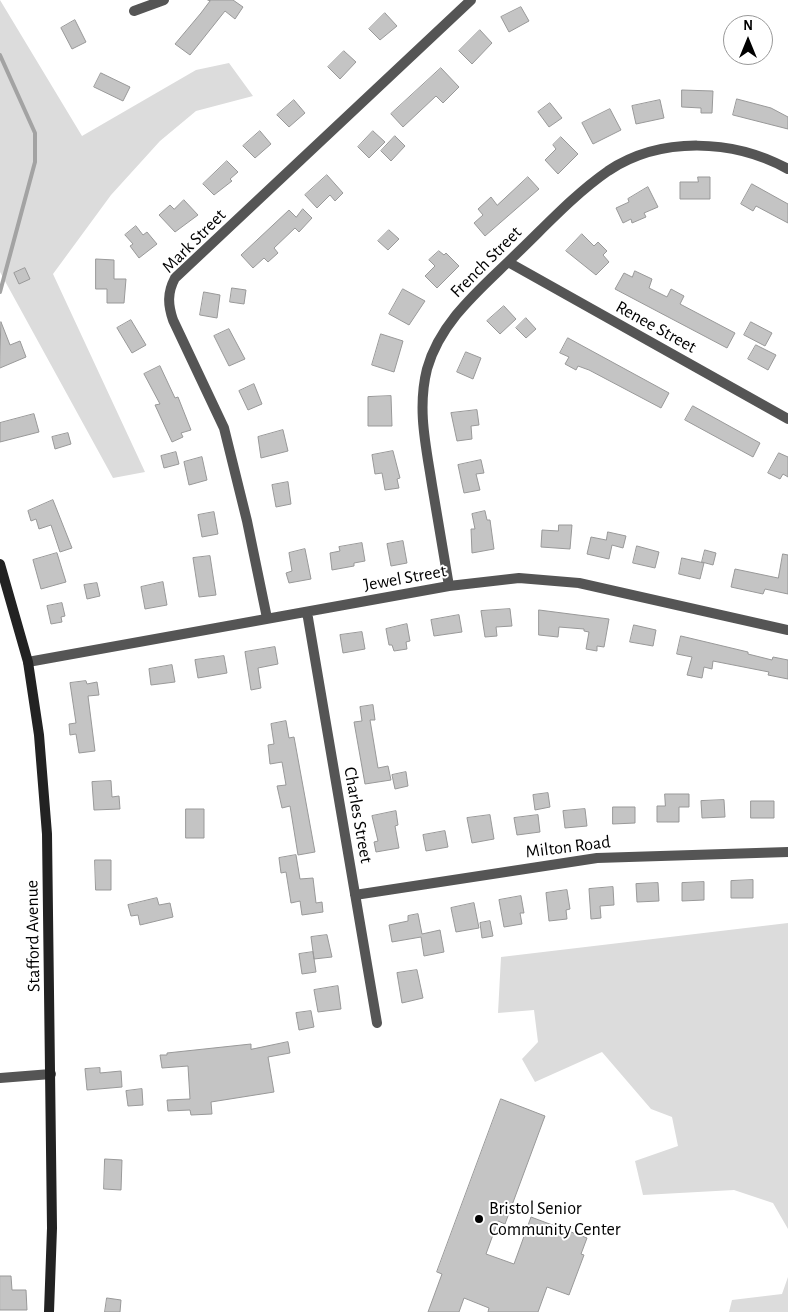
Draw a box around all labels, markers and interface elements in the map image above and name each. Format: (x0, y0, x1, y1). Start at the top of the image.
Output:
north arrow (723, 15, 773, 65)
text: N (743, 19, 753, 33)
street label: Mark Street (158, 205, 230, 277)
street label: French Street (446, 222, 526, 302)
street label: Renee Street (612, 296, 700, 358)
street label: Jewel Street (362, 560, 448, 596)
street label: Charles Street (339, 765, 377, 865)
street label: Milton Road (524, 831, 612, 863)
street label: Stafford Avenue (21, 880, 45, 992)
place label: Bristol Senior Community Center (489, 1198, 621, 1240)
marker: Bristol Senior Community Center (473, 1213, 485, 1225)

